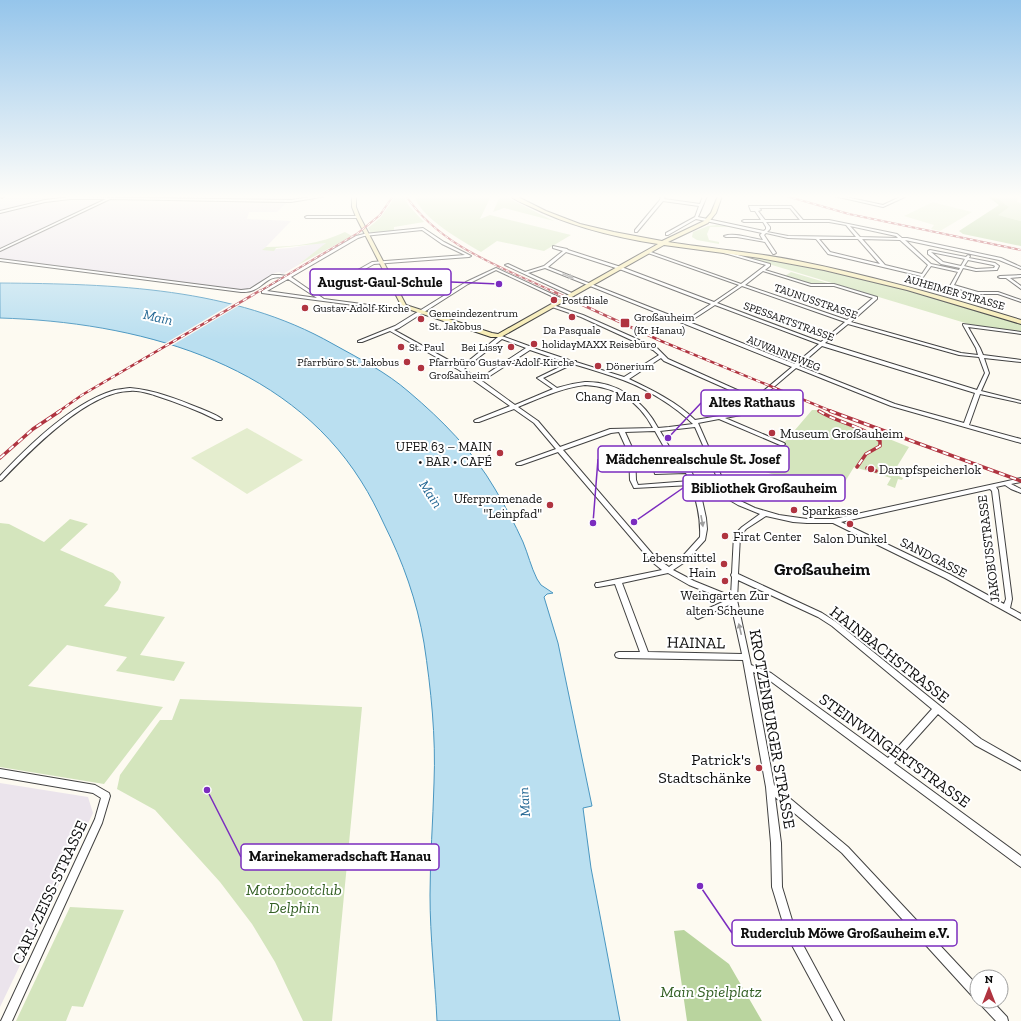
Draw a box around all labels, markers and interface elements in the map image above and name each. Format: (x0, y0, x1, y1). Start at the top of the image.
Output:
callout: August-Gaul-Schule (310, 269, 451, 295)
street label: AUHEIMER STRASSE (904, 272, 1006, 313)
one-way arrow (562, 273, 574, 279)
text: August-Gaul-Schule (318, 274, 443, 291)
street label: TAUNUSSTRASSE (772, 281, 859, 322)
place label: Postfiliale (562, 294, 608, 307)
marker: Postfiliale (549, 295, 559, 305)
street label: SPESSARTSTRASSE (742, 299, 836, 344)
place label: Gustav-Adolf-Kirche (313, 302, 409, 315)
marker: Gustav-Adolf-Kirche (300, 303, 310, 313)
water label: Main (142, 306, 174, 329)
place label: Gemeindezentrum St. Jakobus (429, 307, 518, 333)
place label: Großauheim (Kr Hanau) (634, 311, 695, 337)
marker: Da Pasquale (567, 312, 577, 322)
marker: Gemeindezentrum St. Jakobus (416, 314, 426, 324)
marker: Großauheim (Kr Hanau) (619, 317, 631, 329)
place label: Da Pasquale (543, 324, 601, 337)
street label: AUWANNEWEG (745, 333, 823, 374)
place label: holidayMAXX Reisebüro (542, 338, 657, 351)
marker: holidayMAXX Reisebüro (529, 339, 539, 349)
place label: St. Paul (409, 341, 444, 354)
place label: Bei Lissy (461, 341, 503, 354)
marker: St. Paul (396, 342, 406, 352)
marker: Bei Lissy (506, 342, 516, 352)
place label: Pfarrbüro St. Jakobus (297, 356, 399, 369)
place label: Pfarrbüro Gustav-Adolf-Kirche Großauheim (429, 356, 574, 382)
marker: Pfarrbüro St. Jakobus (402, 357, 412, 367)
place label: Dönerium (606, 360, 655, 373)
marker: Dönerium (593, 361, 603, 371)
marker: Pfarrbüro Gustav-Adolf-Kirche Großauheim (416, 363, 426, 373)
place label: Chang Man (575, 389, 641, 404)
callout: Altes Rathaus (701, 390, 803, 416)
marker: Chang Man (643, 391, 653, 401)
text: Altes Rathaus (709, 394, 796, 411)
place label: Museum Großauheim (780, 426, 904, 441)
marker: Museum Großauheim (767, 428, 777, 438)
place label: UFER 63 – MAIN • BAR • CAFÉ (396, 439, 492, 469)
callout: Mädchenrealschule St. Josef (598, 446, 789, 472)
marker: UFER 63 – MAIN • BAR • CAFÉ (495, 448, 505, 458)
text: Mädchenrealschule St. Josef (606, 451, 782, 468)
place label: Dampfspeicherlok (879, 462, 981, 477)
marker: Dampfspeicherlok (866, 464, 876, 474)
callout: Bibliothek Großauheim (683, 475, 845, 501)
water label: Main (415, 477, 446, 511)
text: Bibliothek Großauheim (691, 480, 838, 497)
place label: Uferpromenade "Leinpfad" (454, 491, 542, 521)
street label: JAKOBUSSTRASSE (974, 494, 1003, 604)
marker: Uferpromenade "Leinpfad" (545, 500, 555, 510)
place label: Sparkasse (802, 503, 858, 518)
marker: Sparkasse (789, 505, 799, 515)
one-way arrow (700, 515, 706, 527)
marker: Salon Dunkel (845, 519, 855, 529)
place label: Firat Center (733, 529, 802, 544)
marker: Firat Center (720, 531, 730, 541)
place label: Salon Dunkel (813, 531, 887, 546)
street label: SANDGASSE (898, 534, 970, 581)
place label: Lebensmittel Hain (643, 550, 717, 580)
marker: Lebensmittel Hain (719, 559, 729, 569)
district label: Großauheim (774, 559, 870, 579)
marker: Weingarten Zur alten Scheune (720, 576, 730, 586)
place label: Weingarten Zur alten Scheune (680, 588, 770, 618)
street label: HAINBACHSTRASSE (826, 602, 953, 707)
one-way arrow (737, 623, 743, 635)
street label: KROTZENBURGER STRASSE (746, 628, 799, 830)
street label: HAINAL (667, 632, 726, 653)
street label: STEINWINGERTSTRASSE (816, 689, 974, 812)
place label: Patrick's Stadtschänke (658, 750, 751, 787)
marker: Patrick's Stadtschänke (754, 763, 764, 773)
water label: Main (515, 787, 534, 817)
street label: CARL-ZEISS-STRASSE (8, 817, 91, 967)
callout: Marinekameradschaft Hanau (241, 844, 439, 870)
text: Marinekameradschaft Hanau (249, 848, 431, 865)
park label: Motorbootclub Delphin (246, 880, 342, 917)
callout: Ruderclub Möwe Großauheim e.V. (732, 920, 957, 946)
text: Ruderclub Möwe Großauheim e.V. (741, 925, 949, 942)
north arrow (969, 969, 1009, 1009)
text: N (985, 973, 994, 986)
park label: Main Spielplatz (660, 982, 762, 1001)

